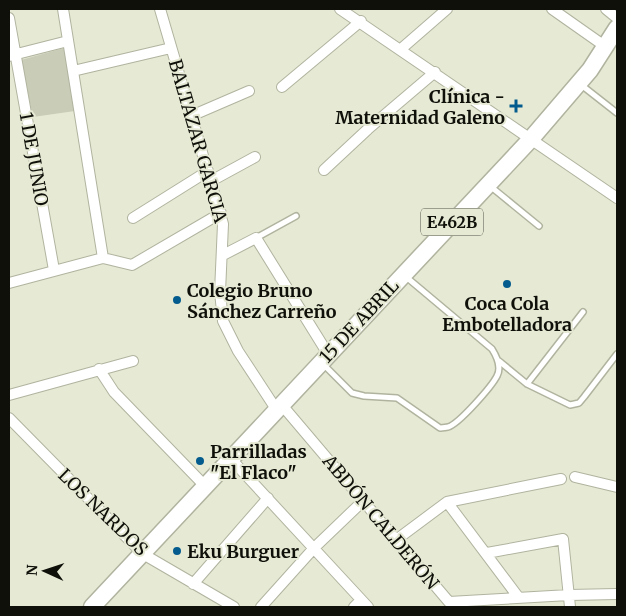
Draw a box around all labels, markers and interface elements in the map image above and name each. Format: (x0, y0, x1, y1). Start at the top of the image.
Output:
street label: BALTAZAR GARCIA (164, 57, 232, 226)
place label: Clínica - Maternidad Galeno (335, 85, 505, 129)
marker: Clínica - Maternidad Galeno (509, 99, 523, 113)
street label: 1 DE JUNIO (14, 110, 54, 208)
road number: E462B (421, 208, 483, 236)
street label: 15 DE ABRIL (314, 274, 404, 368)
marker: Coca Cola Embotelladora (501, 278, 513, 290)
place label: Colegio Bruno Sánchez Carreño (187, 279, 337, 323)
place label: Coca Cola Embotelladora (442, 292, 572, 336)
marker: Colegio Bruno Sánchez Carreño (171, 294, 183, 306)
place label: Parrilladas "El Flaco" (210, 440, 307, 484)
street label: ABDÓN CALDERÓN (317, 449, 444, 594)
marker: Parrilladas "El Flaco" (194, 455, 206, 467)
street label: LOS NARDOS (53, 464, 153, 561)
place label: Eku Burguer (187, 540, 299, 563)
marker: Eku Burguer (171, 545, 183, 557)
north arrow (20, 546, 70, 596)
text: N (23, 564, 41, 576)

